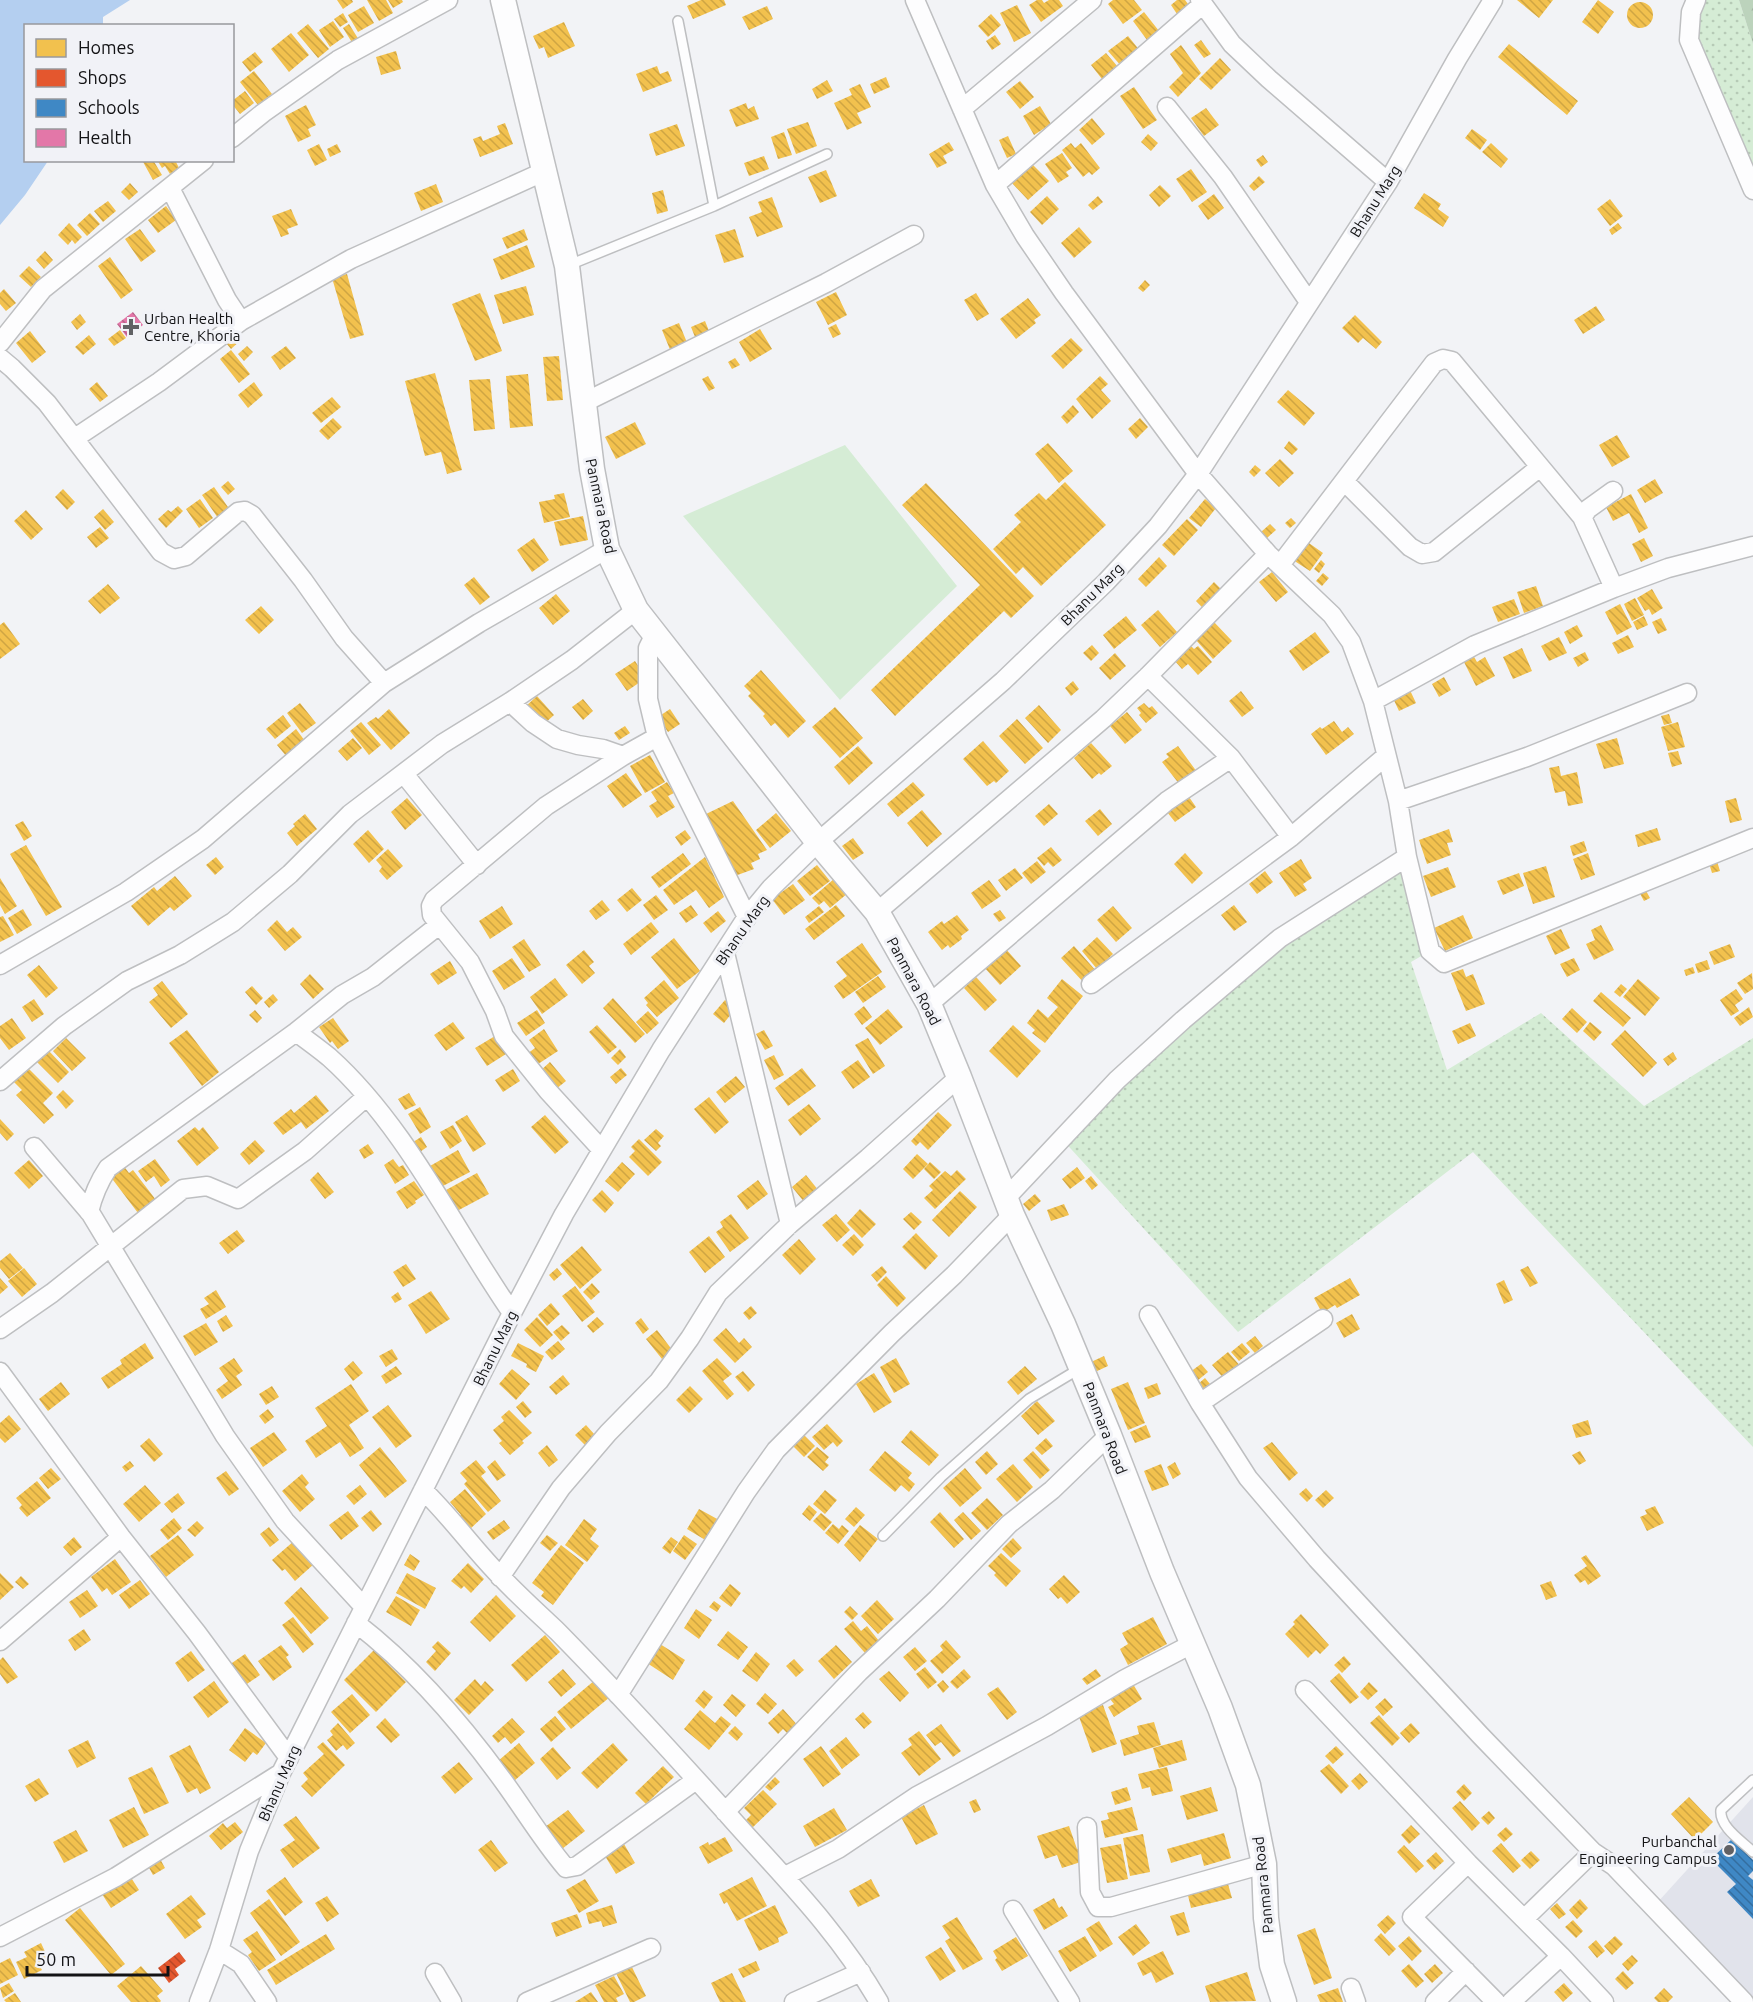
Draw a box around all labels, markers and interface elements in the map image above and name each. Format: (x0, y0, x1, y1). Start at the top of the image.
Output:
legend (24, 24, 234, 162)
text: Homes (78, 37, 135, 57)
text: Shops (78, 67, 127, 87)
text: Schools (78, 97, 140, 117)
text: Health (78, 127, 132, 147)
street label: Bhanu Marg (1346, 162, 1404, 240)
place label: Urban Health Centre, Khoria (144, 310, 241, 344)
marker: Urban Health Centre, Khoria (122, 318, 140, 336)
street label: Panmara Road (583, 457, 619, 555)
street label: Bhanu Marg (1057, 559, 1127, 629)
street label: Bhanu Marg (712, 892, 772, 968)
street label: Panmara Road (884, 934, 944, 1028)
street label: Bhanu Marg (470, 1308, 520, 1388)
street label: Panmara Road (1080, 1380, 1130, 1476)
street label: Bhanu Marg (255, 1742, 303, 1824)
place label: Purbanchal Engineering Campus (1579, 1833, 1717, 1867)
street label: Panmara Road (1249, 1836, 1277, 1934)
marker: Purbanchal Engineering Campus (1722, 1843, 1736, 1857)
scale bar (27, 1939, 168, 1977)
text: 50 m (36, 1949, 76, 1969)

